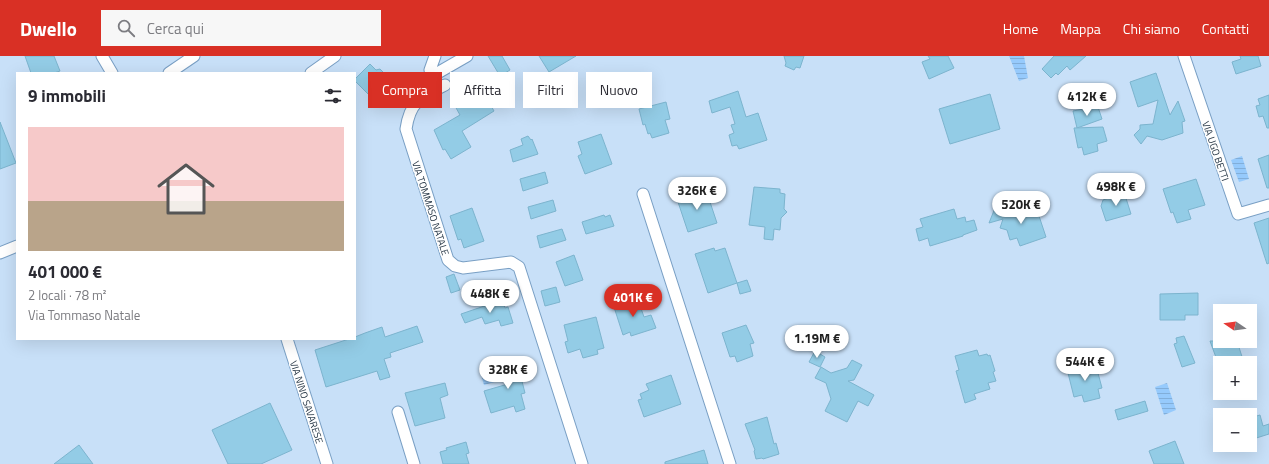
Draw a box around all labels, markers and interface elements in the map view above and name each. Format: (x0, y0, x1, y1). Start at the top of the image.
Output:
search box (101, 10, 381, 46)
text: Dwello (20, 14, 77, 43)
icon: search (115, 17, 137, 39)
text: Cerca qui (147, 17, 204, 40)
text: Home (1003, 18, 1038, 39)
text: Mappa (1060, 18, 1101, 39)
text: Chi siamo (1123, 18, 1180, 39)
text: Contatti (1202, 18, 1249, 39)
chip: Compra (368, 72, 442, 108)
chip: Affitta (450, 72, 515, 108)
chip: Filtri (523, 72, 578, 108)
chip: Nuovo (586, 72, 652, 108)
text: 9 immobili (28, 83, 106, 109)
pin: 412K € (1054, 83, 1120, 117)
icon: filters (322, 85, 344, 107)
text: 412K € (1067, 86, 1107, 106)
street label: VIA UGO BETTI (1198, 119, 1233, 183)
icon: home (150, 153, 222, 225)
street label: VIA TOMMASO NATALE (408, 159, 453, 258)
pin: 498K € (1083, 173, 1149, 207)
text: 498K € (1096, 176, 1136, 196)
pin: 326K € (664, 177, 730, 211)
text: 326K € (677, 180, 717, 200)
pin: 520K € (988, 191, 1054, 225)
text: 520K € (1001, 194, 1041, 214)
text: 401 000 € (28, 259, 102, 285)
pin: 448K € (457, 280, 523, 314)
text: 448K € (470, 283, 510, 303)
pin: 401K € (600, 284, 666, 318)
text: 2 locali · 78 m² (28, 285, 107, 305)
text: 401K € (613, 287, 653, 307)
north arrow (1213, 304, 1257, 348)
map controls (1213, 304, 1257, 452)
text: Via Tommaso Natale (28, 305, 140, 325)
pin: 1.19M € (780, 325, 854, 359)
text: 1.19M € (794, 328, 840, 348)
pin: 544K € (1052, 348, 1118, 382)
text: 544K € (1065, 351, 1105, 371)
pin: 328K € (475, 356, 541, 390)
button: + (1213, 356, 1257, 400)
street label: VIA NINO SAVARESE (286, 359, 327, 446)
text: 328K € (488, 359, 528, 379)
button: − (1213, 408, 1257, 452)

